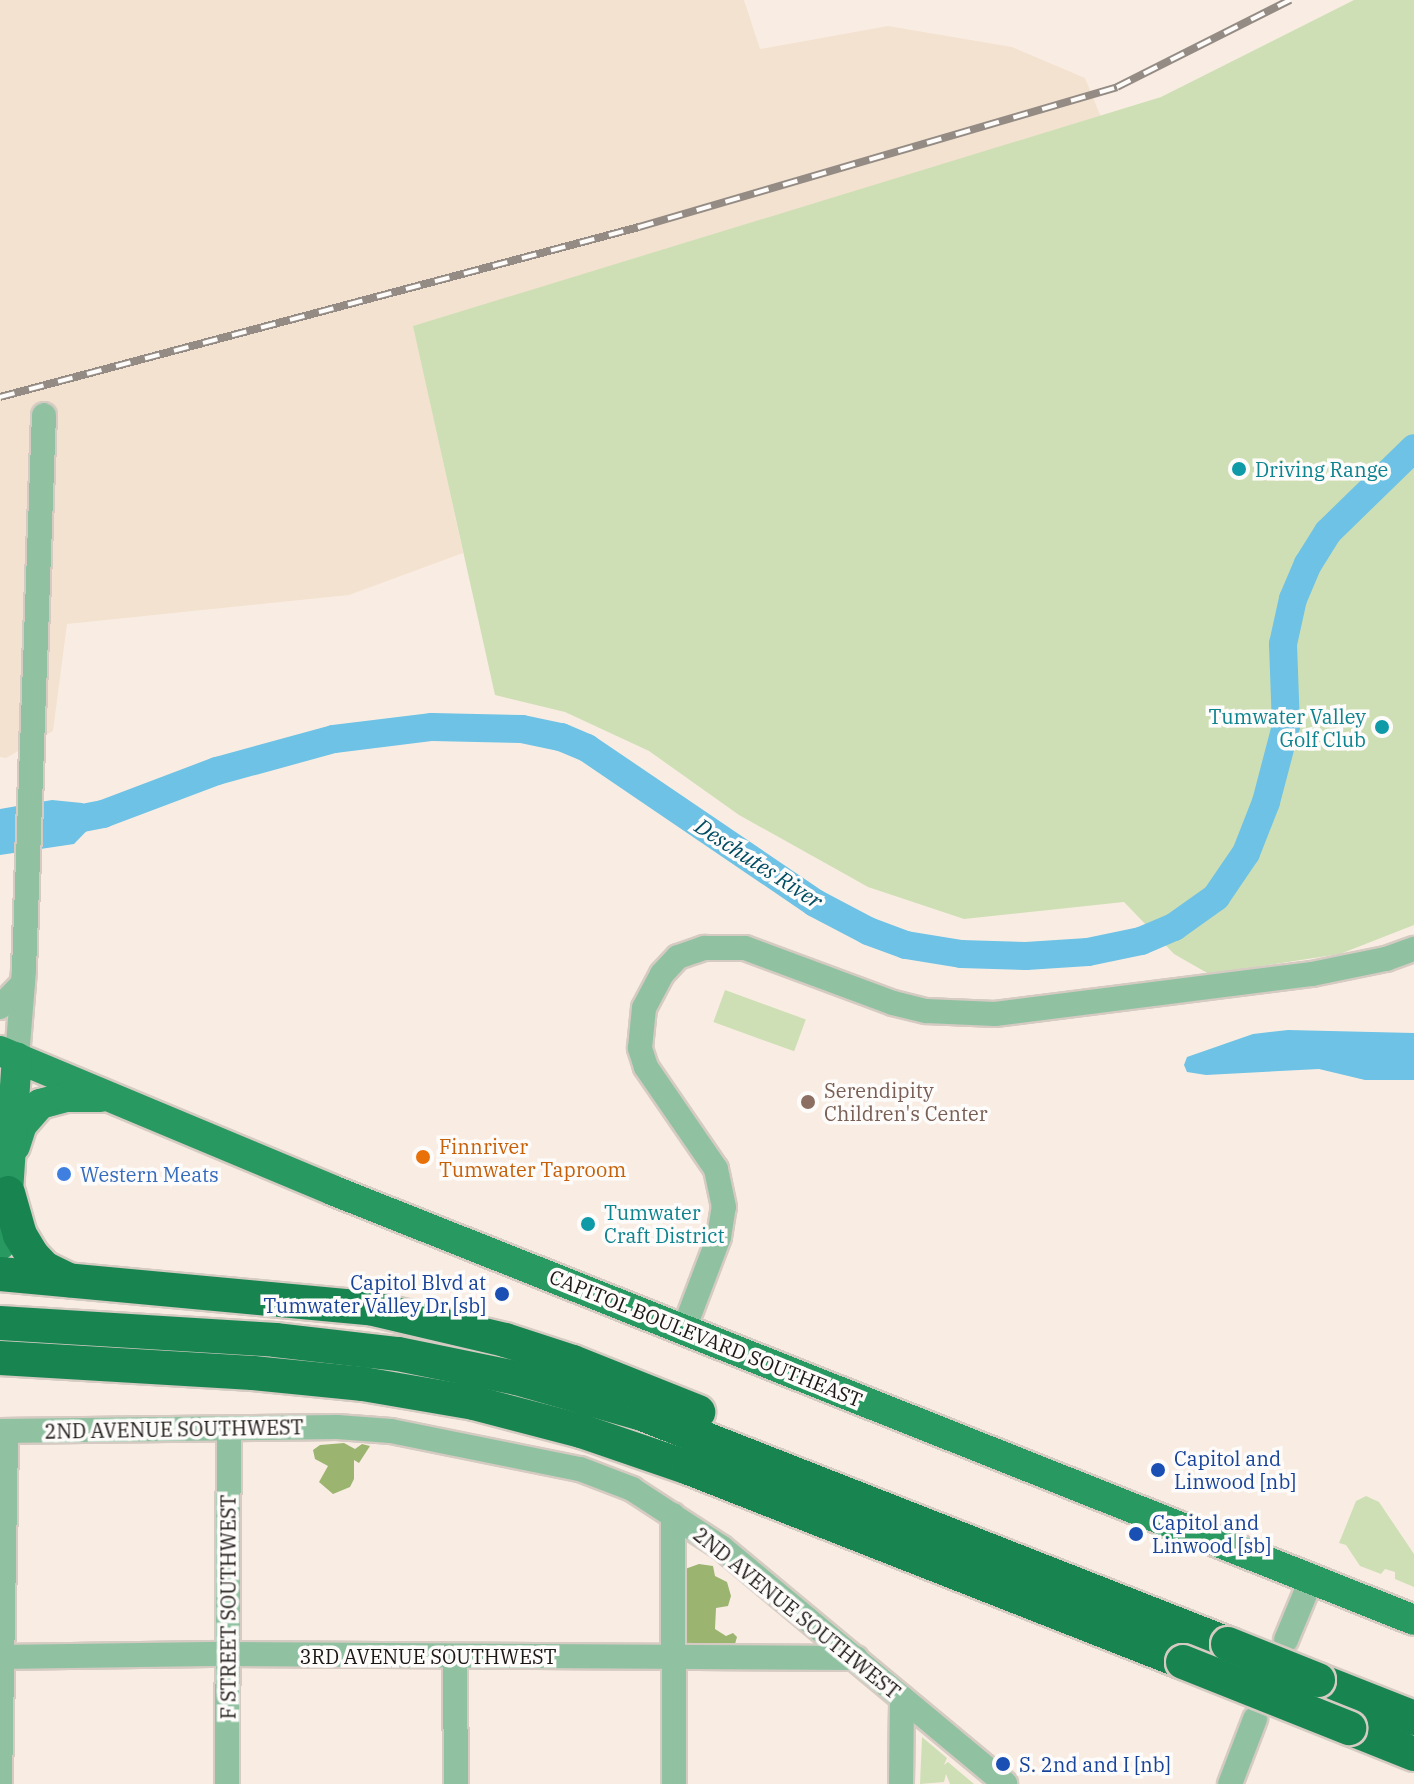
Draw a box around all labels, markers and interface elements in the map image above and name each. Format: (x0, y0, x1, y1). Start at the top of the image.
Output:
place label: Driving Range (1255, 457, 1388, 481)
marker: Driving Range (1230, 460, 1248, 478)
place label: Tumwater Valley Golf Club (1209, 704, 1366, 751)
marker: Tumwater Valley Golf Club (1373, 718, 1391, 736)
water label: Deschutes River (690, 812, 828, 914)
place label: Serendipity Children's Center (824, 1078, 988, 1125)
marker: Serendipity Children's Center (799, 1093, 817, 1111)
place label: Finnriver Tumwater Taproom (439, 1134, 626, 1181)
marker: Finnriver Tumwater Taproom (414, 1148, 432, 1166)
place label: Western Meats (80, 1162, 219, 1186)
marker: Western Meats (55, 1165, 73, 1183)
place label: Tumwater Craft District (604, 1200, 725, 1247)
marker: Tumwater Craft District (579, 1215, 597, 1233)
street label: CAPITOL BOULEVARD SOUTHEAST (546, 1264, 866, 1412)
place label: Capitol Blvd at Tumwater Valley Dr [sb] (263, 1270, 486, 1317)
marker: Capitol Blvd at Tumwater Valley Dr [sb] (493, 1285, 511, 1303)
street label: 2ND AVENUE SOUTHWEST (44, 1415, 304, 1443)
place label: Capitol and Linwood [nb] (1174, 1446, 1296, 1493)
marker: Capitol and Linwood [nb] (1149, 1461, 1167, 1479)
street label: F STREET SOUTHWEST (216, 1495, 240, 1719)
place label: Capitol and Linwood [sb] (1152, 1510, 1271, 1557)
street label: 2ND AVENUE SOUTHWEST (689, 1522, 905, 1704)
marker: Capitol and Linwood [sb] (1127, 1525, 1145, 1543)
street label: 3RD AVENUE SOUTHWEST (299, 1644, 557, 1668)
place label: S. 2nd and I [nb] (1019, 1752, 1170, 1776)
marker: S. 2nd and I [nb] (994, 1755, 1012, 1773)

